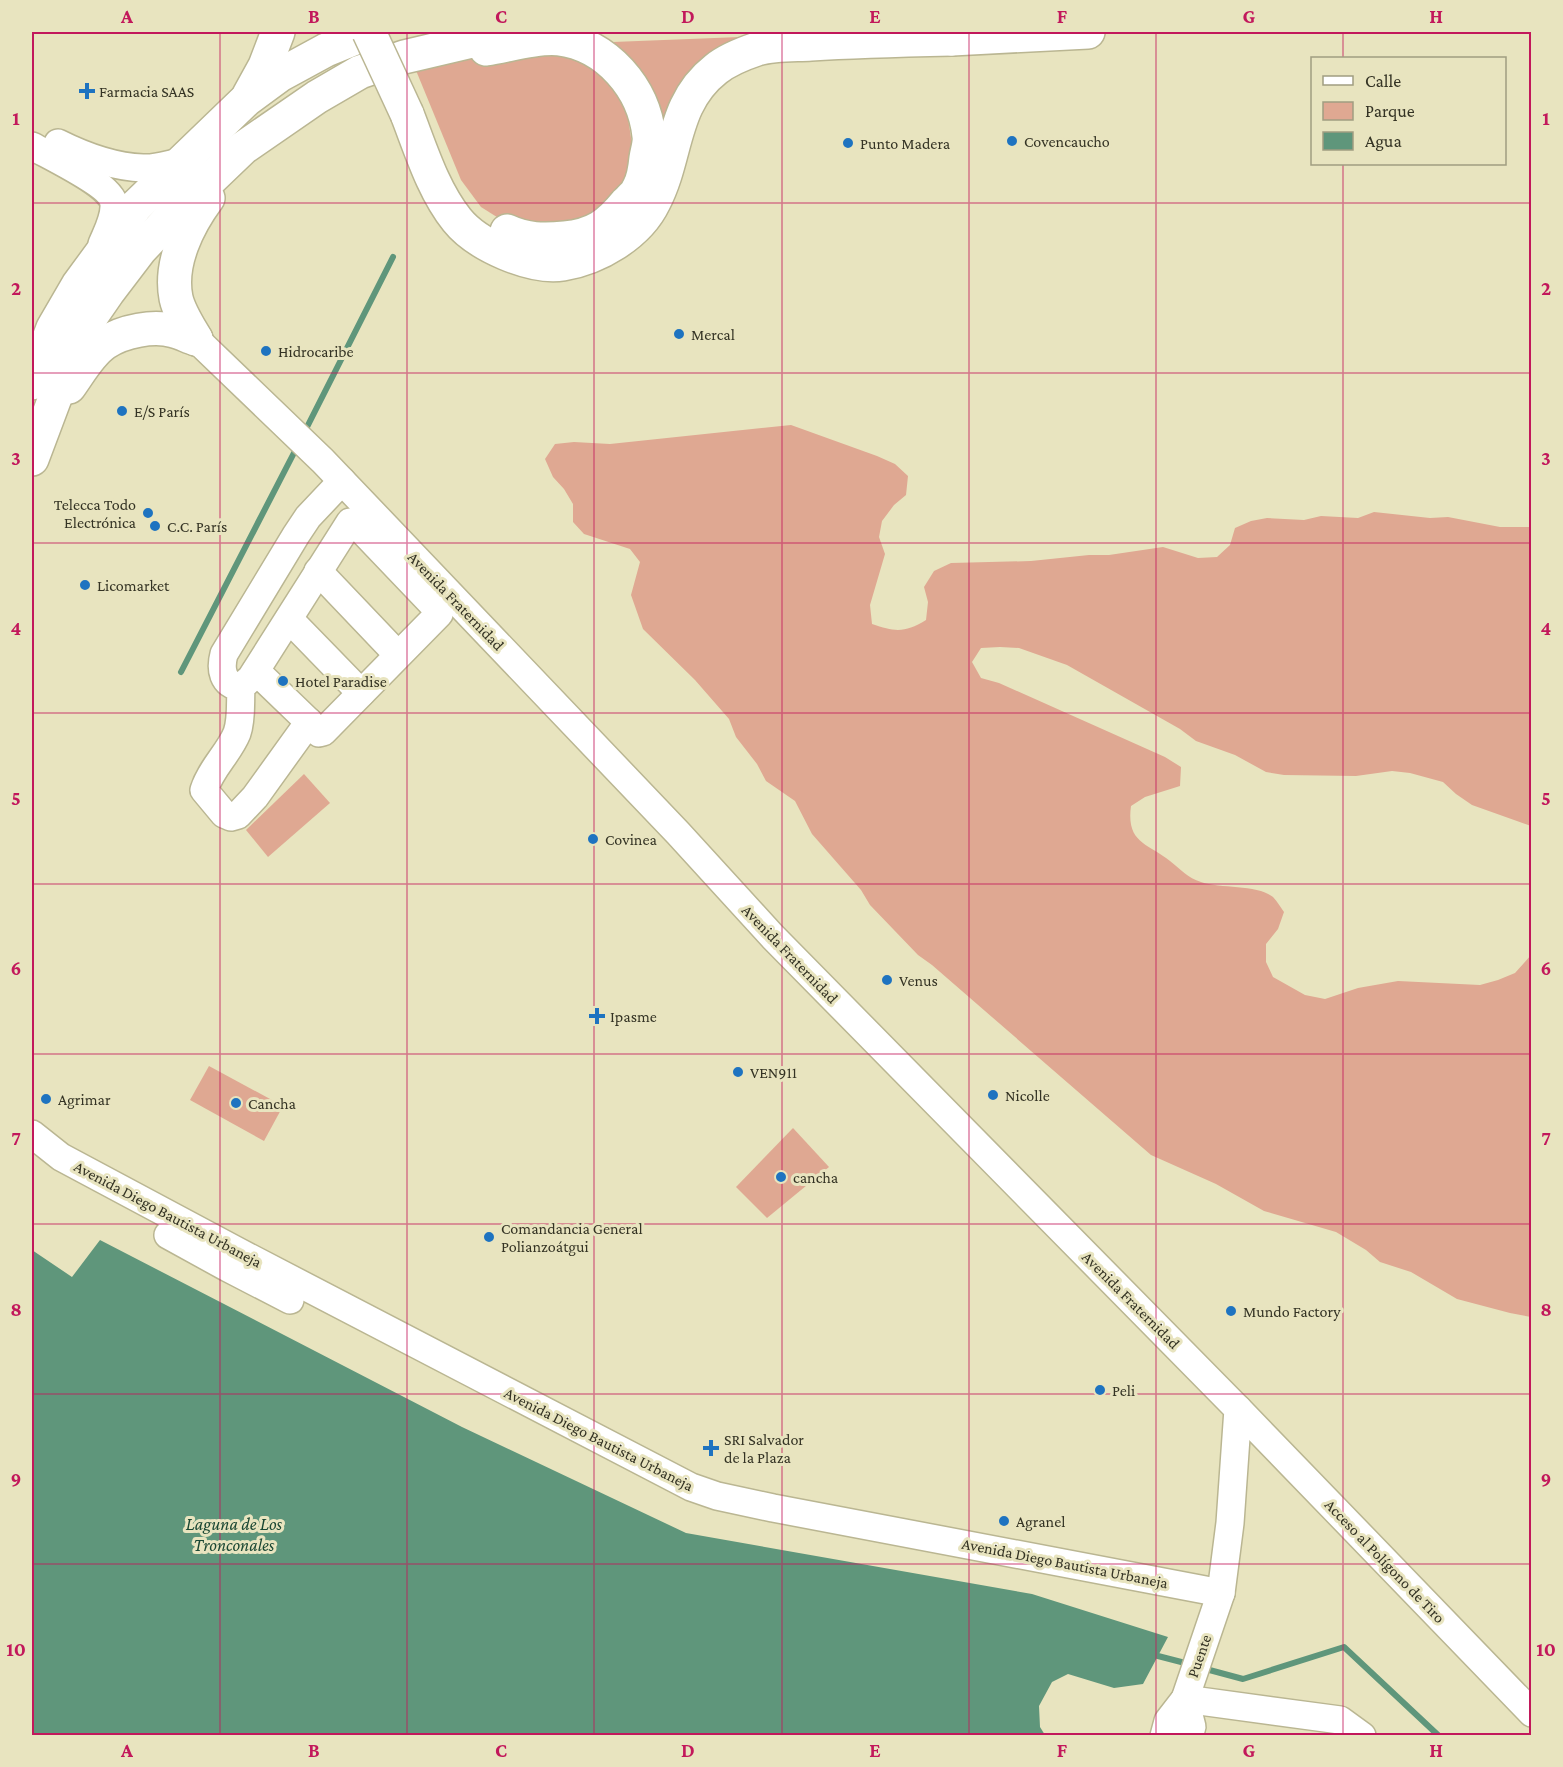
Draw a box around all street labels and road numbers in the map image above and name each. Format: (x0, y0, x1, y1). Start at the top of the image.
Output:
street label: Avenida Fraternidad (405, 548, 508, 654)
street label: Avenida Fraternidad (739, 901, 842, 1007)
street label: Avenida Diego Bautista Urbaneja (71, 1157, 265, 1272)
street label: Avenida Fraternidad (1079, 1248, 1183, 1352)
street label: Avenida Diego Bautista Urbaneja (501, 1384, 697, 1495)
street label: Acceso al Polígono de Tiro (1321, 1496, 1448, 1627)
street label: Avenida Diego Bautista Urbaneja (960, 1535, 1170, 1592)
street label: Puente (1184, 1632, 1214, 1680)

